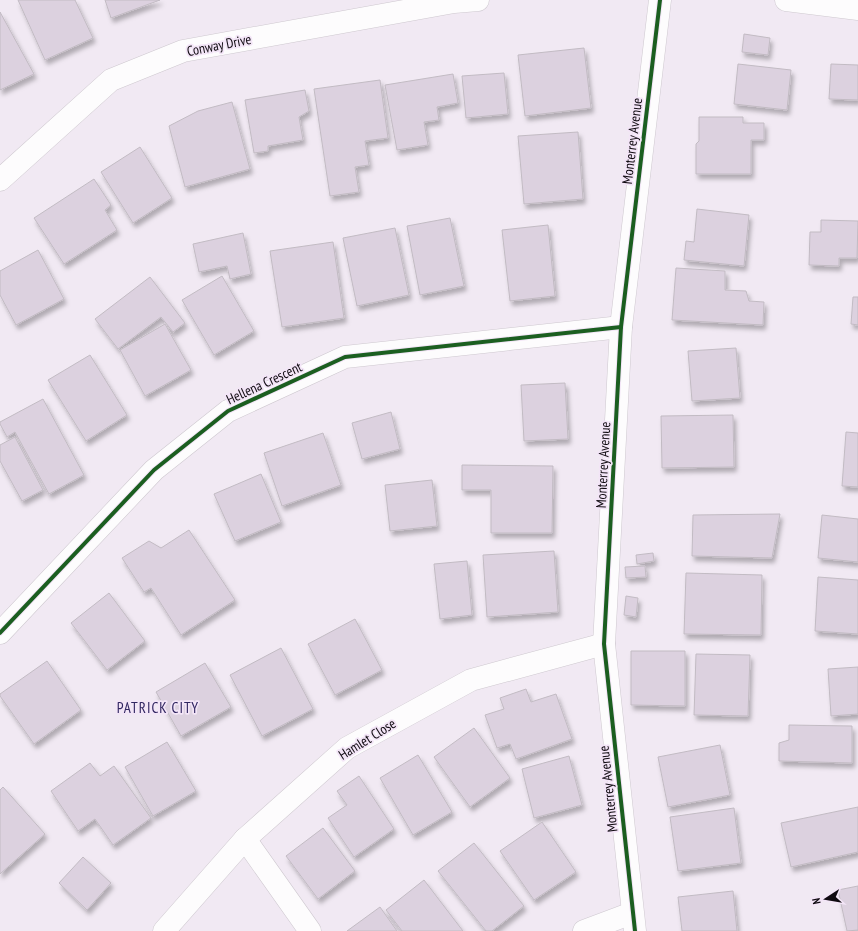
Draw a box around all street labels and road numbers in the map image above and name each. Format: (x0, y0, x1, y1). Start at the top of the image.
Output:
street label: Conway Drive (185, 30, 253, 60)
street label: Monterrey Avenue (618, 97, 646, 185)
street label: Hellena Crescent (223, 358, 305, 408)
street label: Monterrey Avenue (592, 421, 614, 509)
street label: Hamlet Close (335, 714, 399, 764)
street label: Monterrey Avenue (594, 745, 621, 833)

